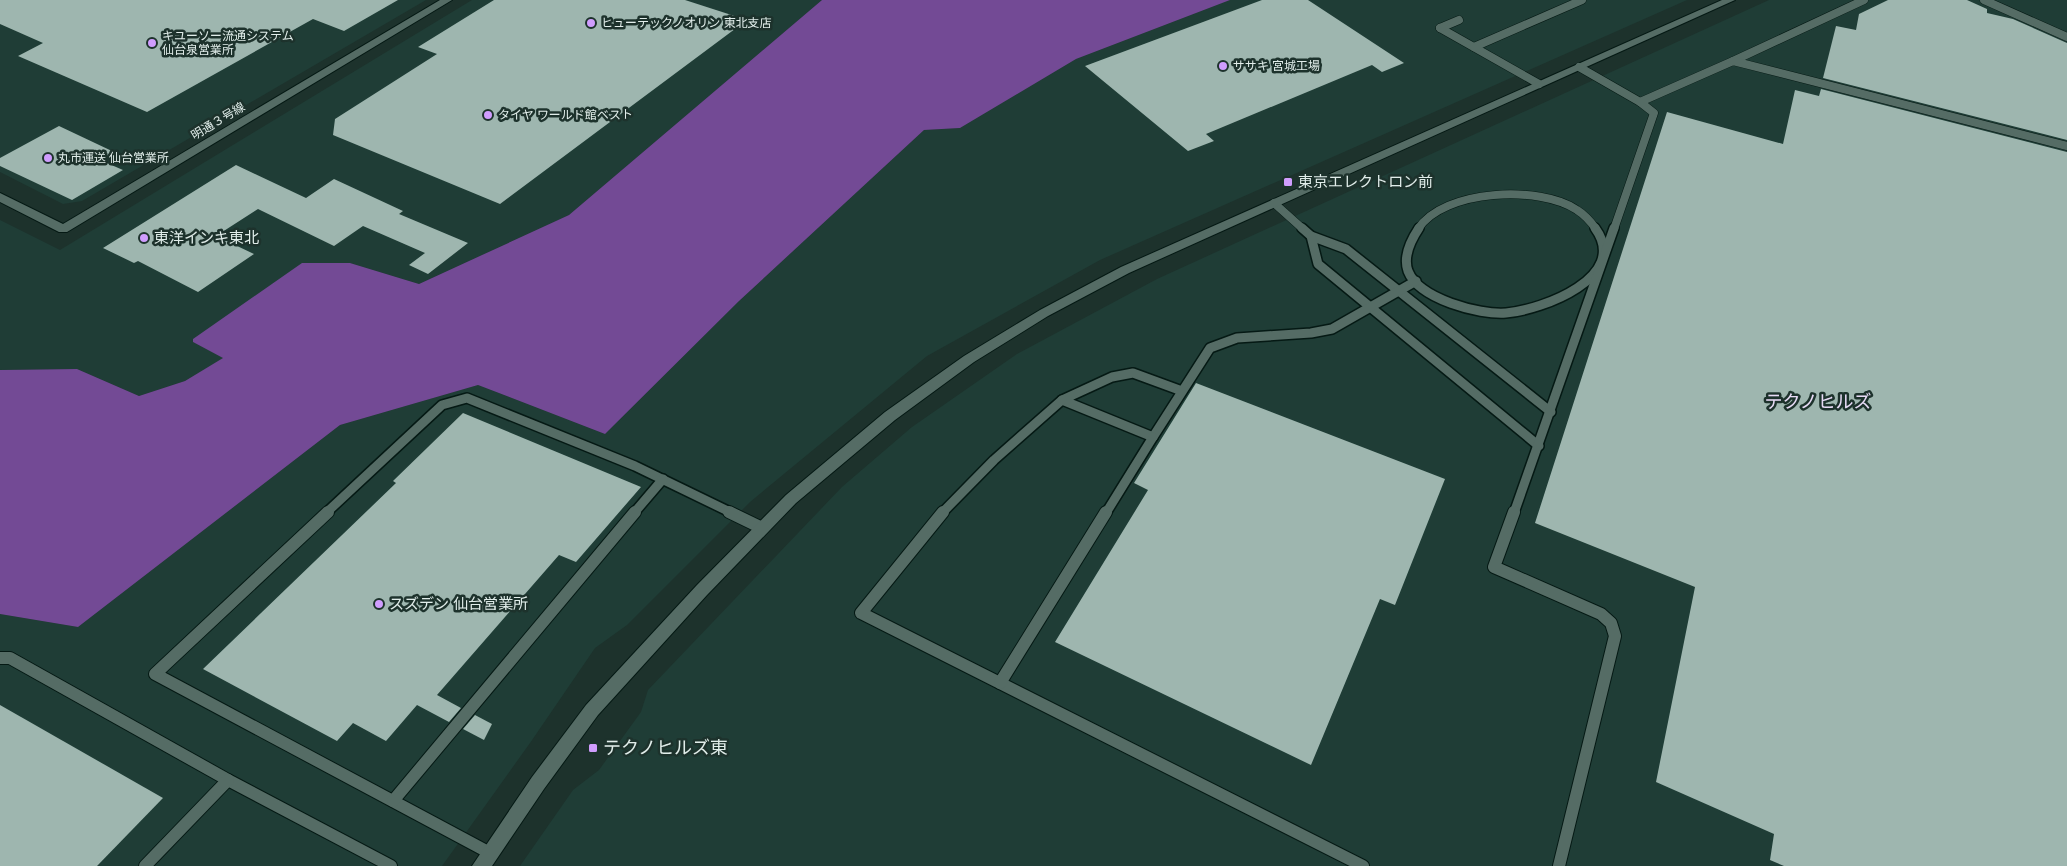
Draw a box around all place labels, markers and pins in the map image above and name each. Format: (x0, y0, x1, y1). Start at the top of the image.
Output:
place label: ヒューテックノオリン 東北支店 (601, 16, 771, 30)
marker: ヒューテックノオリン 東北支店 (585, 17, 597, 29)
place label: キユーソー流通システム 仙台泉営業所 (162, 29, 294, 57)
marker: キユーソー流通システム 仙台泉営業所 (146, 37, 158, 49)
place label: ササキ 宮城工場 (1233, 59, 1320, 73)
marker: ササキ 宮城工場 (1217, 60, 1229, 72)
place label: タイヤ ワールド館ベスト (498, 108, 633, 122)
marker: タイヤ ワールド館ベスト (482, 109, 494, 121)
place label: 丸市運送 仙台営業所 (58, 151, 169, 165)
marker: 丸市運送 仙台営業所 (42, 152, 54, 164)
place label: 東京エレクトロン前 (1298, 173, 1433, 191)
marker: 東京エレクトロン前 (1282, 176, 1294, 188)
place label: 東洋インキ東北 (154, 229, 259, 247)
marker: 東洋インキ東北 (138, 232, 150, 244)
place label: スズデン 仙台営業所 (389, 595, 528, 613)
marker: スズデン 仙台営業所 (373, 598, 385, 610)
place label: テクノヒルズ東 (603, 737, 728, 759)
marker: テクノヒルズ東 (587, 742, 599, 754)

